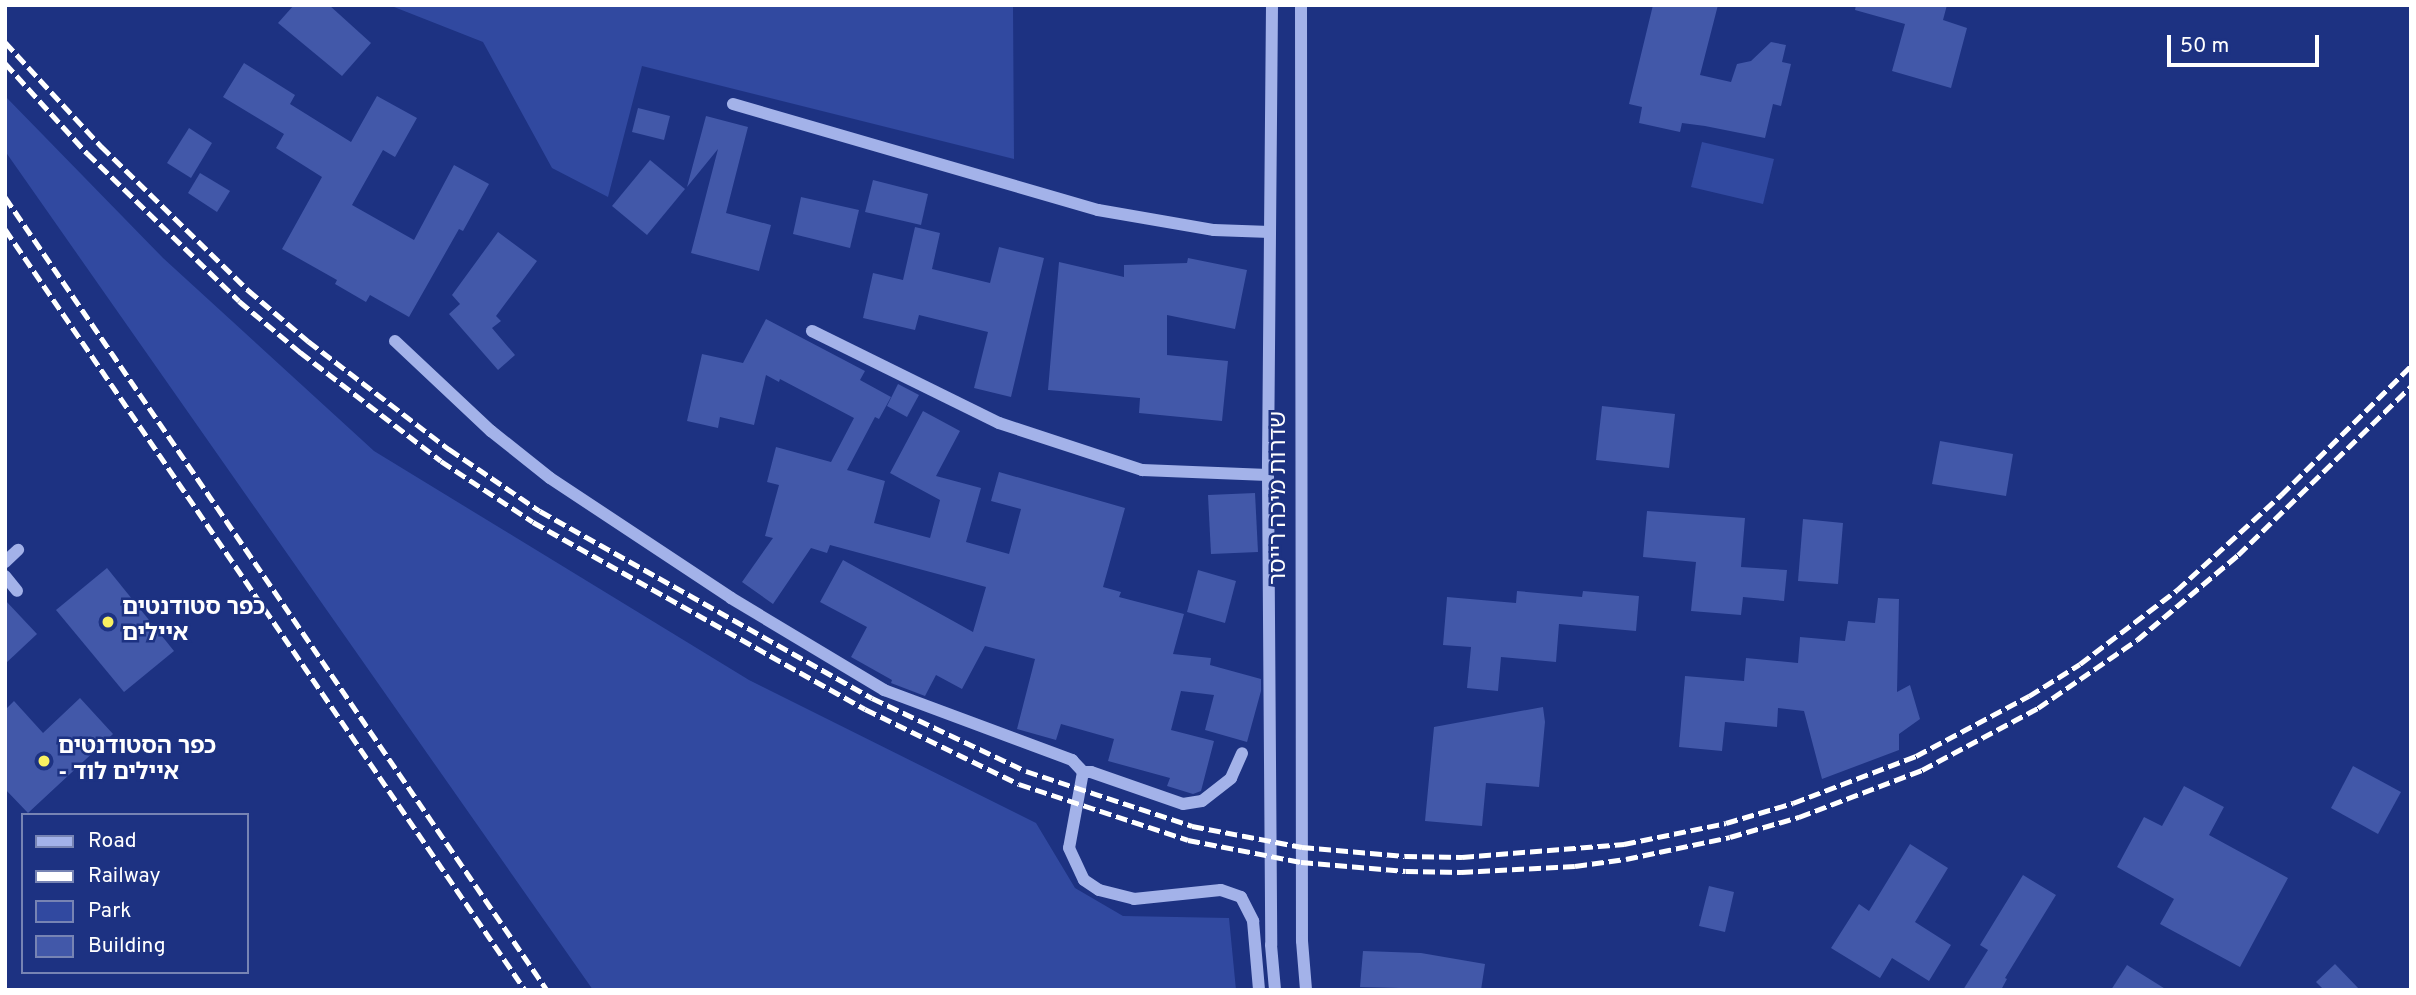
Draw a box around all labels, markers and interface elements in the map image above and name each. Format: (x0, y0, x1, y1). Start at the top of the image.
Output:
scale bar (2171, 21, 2323, 65)
text: 50 m (2180, 33, 2229, 60)
street label: שדרות מיכה רייסר (1266, 411, 1294, 585)
place label: כפר סטודנטים איילים (122, 595, 265, 649)
marker: כפר סטודנטים איילים (100, 614, 116, 630)
place label: כפר הסטודנטים - איילים לוד (58, 734, 216, 788)
marker: כפר הסטודנטים - איילים לוד (36, 753, 52, 769)
legend (21, 813, 248, 974)
text: Road (88, 828, 137, 855)
text: Railway (88, 863, 161, 890)
text: Park (88, 898, 131, 925)
text: Building (88, 933, 166, 960)

